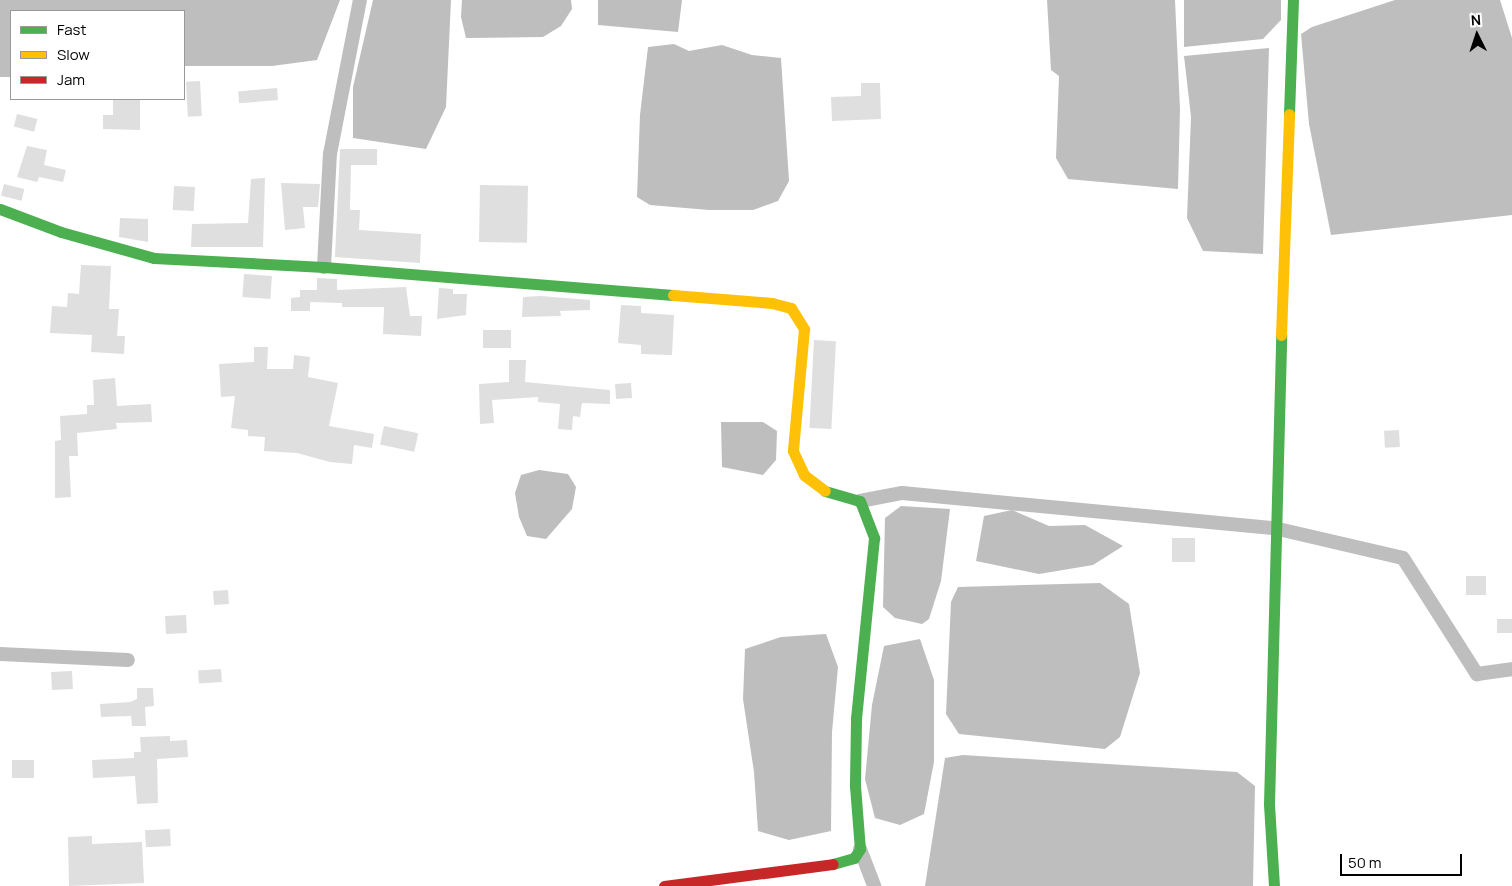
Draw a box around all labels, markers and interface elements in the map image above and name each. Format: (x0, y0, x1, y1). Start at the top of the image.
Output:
legend (10, 10, 185, 100)
north arrow (1452, 10, 1502, 60)
text: N (1470, 10, 1482, 29)
text: Fast (57, 19, 86, 40)
text: Slow (57, 44, 90, 65)
text: Jam (57, 69, 85, 90)
scale bar (1342, 844, 1464, 876)
text: 50 m (1348, 852, 1382, 873)

